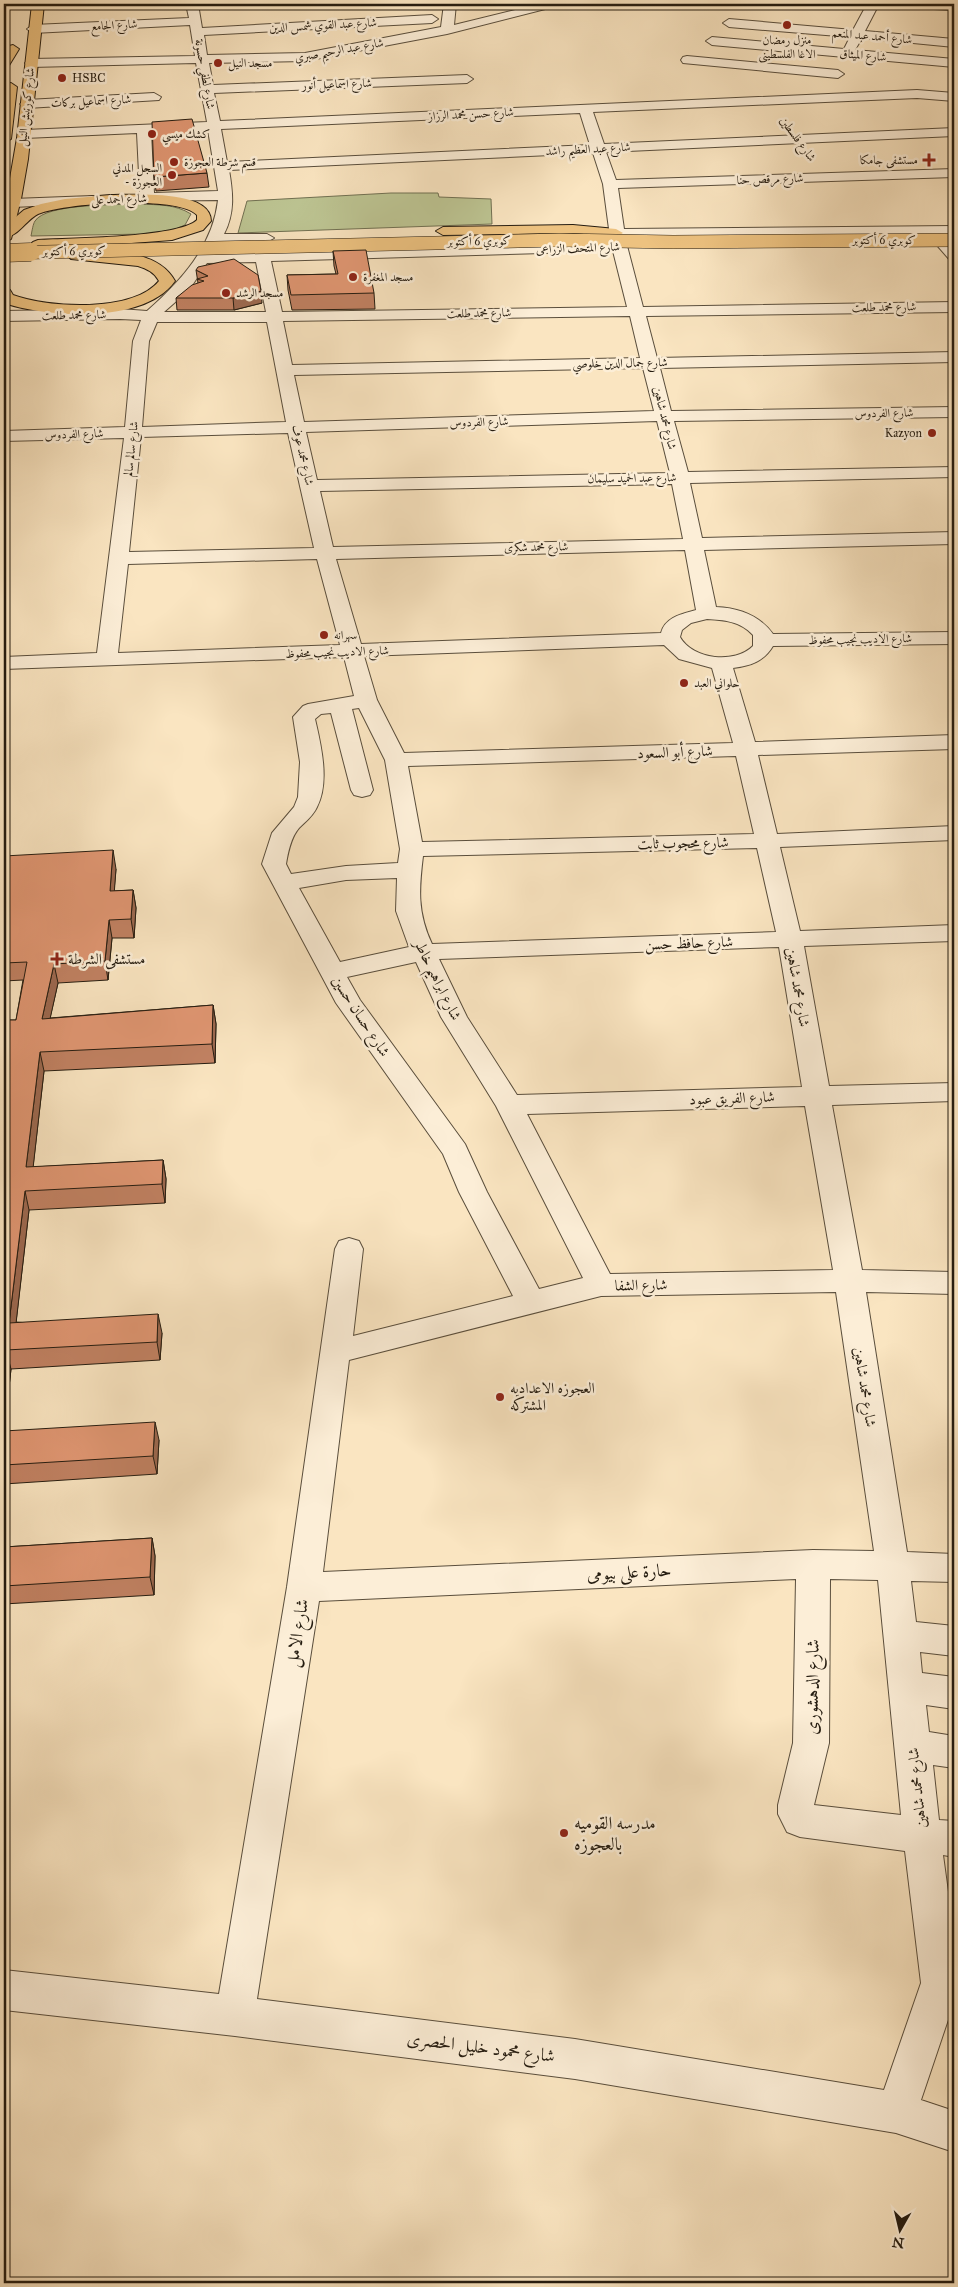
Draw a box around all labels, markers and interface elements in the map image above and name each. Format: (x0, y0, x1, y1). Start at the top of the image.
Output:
street label: شارع عبد القوي شمس الدين (269, 15, 378, 39)
street label: شارع الجامع (90, 17, 138, 37)
marker: منزل رمضان الاغا الفلسطينى (781, 19, 793, 31)
street label: شارع أحمد عبد المنعم (831, 25, 913, 50)
place label: منزل رمضان الاغا الفلسطينى (758, 33, 816, 63)
street label: شارع عبد الرحيم صبري (293, 35, 386, 70)
street label: شارع لطفي حسونة (187, 38, 218, 111)
street label: شارع الميثاق (839, 46, 887, 68)
place label: مسجد النيل (228, 56, 272, 72)
marker: مسجد النيل (212, 57, 224, 69)
street label: شارع كورنيش النيل (15, 67, 41, 147)
place label: HSBC (72, 71, 105, 85)
marker: HSBC (56, 72, 68, 84)
street label: شارع اسماعيل أنور (301, 75, 373, 96)
street label: شارع اسماعيل بركات (50, 92, 132, 114)
street label: شارع حسن محمد الرزاز (427, 105, 515, 127)
street label: شارع فلسطين (774, 114, 819, 167)
place label: كشك ميسي (162, 127, 210, 145)
marker: كشك ميسي (146, 128, 158, 140)
street label: شارع عبد العظيم راشد (545, 140, 631, 163)
place label: مستشفى جامكا (860, 153, 918, 169)
marker: مستشفى جامكا (922, 153, 936, 167)
place label: قسم شرطة العجوزة (184, 155, 256, 174)
marker: قسم شرطة العجوزة (168, 156, 180, 168)
place label: السجل المدني - العجوزة (112, 161, 162, 190)
marker: السجل المدني - العجوزة (166, 169, 178, 181)
street label: شارع مرقص حنا (736, 171, 804, 191)
street label: شارع احمد على (91, 191, 147, 211)
street label: كوبري 6 أكتوبر (445, 232, 511, 252)
street label: كوبري 6 أكتوبر (850, 232, 916, 250)
street label: شارع المتحف الزراعى (536, 240, 621, 260)
street label: كوبري 6 أكتوبر (40, 242, 106, 262)
place label: مسجد المغفرة (363, 270, 413, 285)
marker: مسجد المغفرة (347, 271, 359, 283)
place label: مسجد الرشد (236, 286, 283, 300)
marker: مسجد الرشد (220, 287, 232, 299)
street label: شارع محمد طلعت (852, 299, 917, 319)
street label: شارع محمد طلعت (447, 305, 512, 325)
street label: شارع محمد طلعت (42, 307, 107, 327)
street label: شارع جمال الدين خلوصي (572, 355, 668, 375)
street label: شارع محمد شاهين (647, 385, 680, 452)
street label: شارع الفردوس (854, 405, 914, 425)
street label: شارع الفردوس (449, 414, 509, 434)
street label: شارع سالم سالم (121, 420, 145, 478)
street label: شارع محمد عوف (285, 423, 317, 488)
street label: شارع الفردوس (44, 426, 104, 446)
place label: Kazyon (885, 426, 922, 440)
marker: Kazyon (926, 427, 938, 439)
street label: شارع عبد الحميد سليمان (587, 470, 677, 490)
street label: شارع محمد شكرى (504, 539, 569, 559)
place label: سهرانه (334, 628, 357, 643)
marker: سهرانه (318, 629, 330, 641)
street label: شارع الاديب نجيب محفوظ (808, 631, 912, 651)
street label: شارع الاديب نجيب محفوظ (285, 643, 389, 665)
place label: حلواني العبد (694, 676, 740, 693)
marker: حلواني العبد (678, 677, 690, 689)
street label: شارع أبو السعود (637, 740, 713, 766)
street label: شارع محجوب ثابت (637, 833, 729, 857)
street label: شارع حافظ حسن (645, 932, 734, 958)
street label: شارع ابراهيم خاطر (404, 935, 465, 1026)
street label: شارع محمد شاهين (778, 946, 814, 1029)
place label: مستشفى الشرطة (68, 950, 145, 970)
marker: مستشفى الشرطة (50, 952, 64, 966)
street label: شارع حسان حسين (325, 972, 394, 1062)
street label: شارع الفريق عبود (689, 1088, 775, 1112)
street label: شارع الشفا (614, 1276, 668, 1298)
street label: شارع محمد شاهين (846, 1346, 880, 1429)
place label: العجوزه الاعداديه المشتركه (510, 1379, 595, 1414)
marker: العجوزه الاعداديه المشتركه (494, 1391, 506, 1403)
street label: حارة على بيومى (586, 1559, 672, 1587)
street label: شارع الامل (281, 1597, 317, 1670)
street label: شارع الدهشورى (800, 1639, 828, 1735)
street label: شارع محمد شاهين (904, 1747, 934, 1829)
place label: مدرسه القوميه بالعجوزه (574, 1812, 656, 1855)
marker: مدرسه القوميه بالعجوزه (558, 1827, 570, 1839)
street label: شارع محمود خليل الحصرى (405, 2027, 556, 2071)
north arrow (876, 2204, 926, 2254)
text: N (891, 2233, 905, 2252)

